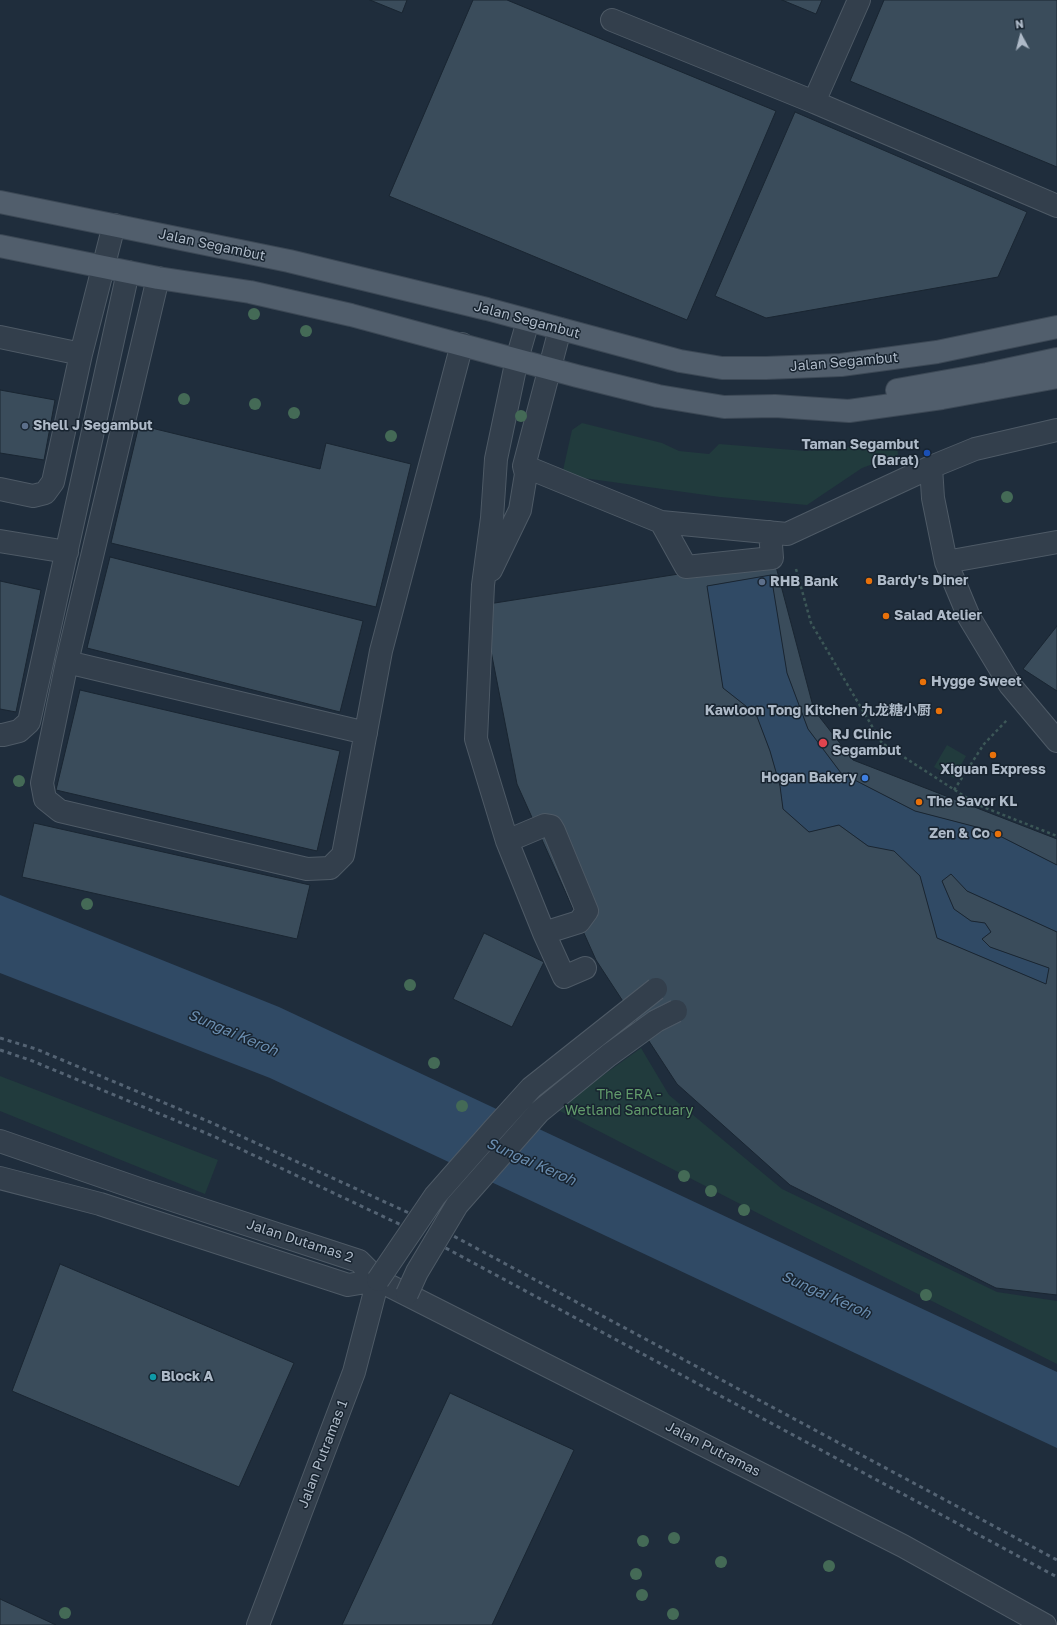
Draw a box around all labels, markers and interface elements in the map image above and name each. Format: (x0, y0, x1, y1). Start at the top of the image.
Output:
north arrow (1001, 16, 1041, 56)
text: N (1015, 17, 1024, 31)
street label: Jalan Segambut (157, 225, 267, 265)
street label: Jalan Segambut (472, 298, 582, 342)
street label: Jalan Segambut (789, 349, 899, 375)
place label: Shell J Segambut (33, 418, 153, 434)
marker: Shell J Segambut (20, 421, 30, 431)
place label: Taman Segambut (Barat) (801, 437, 919, 470)
marker: Taman Segambut (Barat) (922, 448, 932, 458)
place label: Bardy's Diner (877, 573, 968, 589)
place label: RHB Bank (770, 574, 838, 590)
marker: Bardy's Diner (864, 576, 874, 586)
marker: RHB Bank (757, 577, 767, 587)
place label: Salad Atelier (894, 608, 982, 624)
marker: Salad Atelier (881, 611, 891, 621)
place label: Hygge Sweet (931, 674, 1022, 690)
marker: Hygge Sweet (918, 677, 928, 687)
place label: Kawloon Tong Kitchen 九龙糖小厨 (705, 703, 931, 719)
marker: Kawloon Tong Kitchen 九龙糖小厨 (934, 706, 944, 716)
place label: RJ Clinic Segambut (832, 727, 901, 760)
marker: RJ Clinic Segambut (817, 737, 829, 749)
marker: Xiguan Express (988, 750, 998, 760)
place label: Xiguan Express (940, 762, 1046, 778)
place label: Hogan Bakery (761, 770, 857, 786)
marker: Hogan Bakery (860, 773, 870, 783)
place label: The Savor KL (927, 794, 1017, 810)
marker: The Savor KL (914, 797, 924, 807)
place label: Zen & Co (929, 826, 990, 842)
marker: Zen & Co (993, 829, 1003, 839)
water label: Sungai Keroh (185, 1006, 281, 1060)
park label: The ERA - Wetland Sanctuary (565, 1087, 693, 1120)
water label: Sungai Keroh (483, 1134, 579, 1190)
street label: Jalan Dutamas 2 (244, 1216, 356, 1266)
water label: Sungai Keroh (778, 1267, 874, 1323)
place label: Block A (161, 1369, 213, 1385)
marker: Block A (148, 1372, 158, 1382)
street label: Jalan Putramas 1 (295, 1397, 351, 1511)
street label: Jalan Putramas (663, 1418, 763, 1480)

